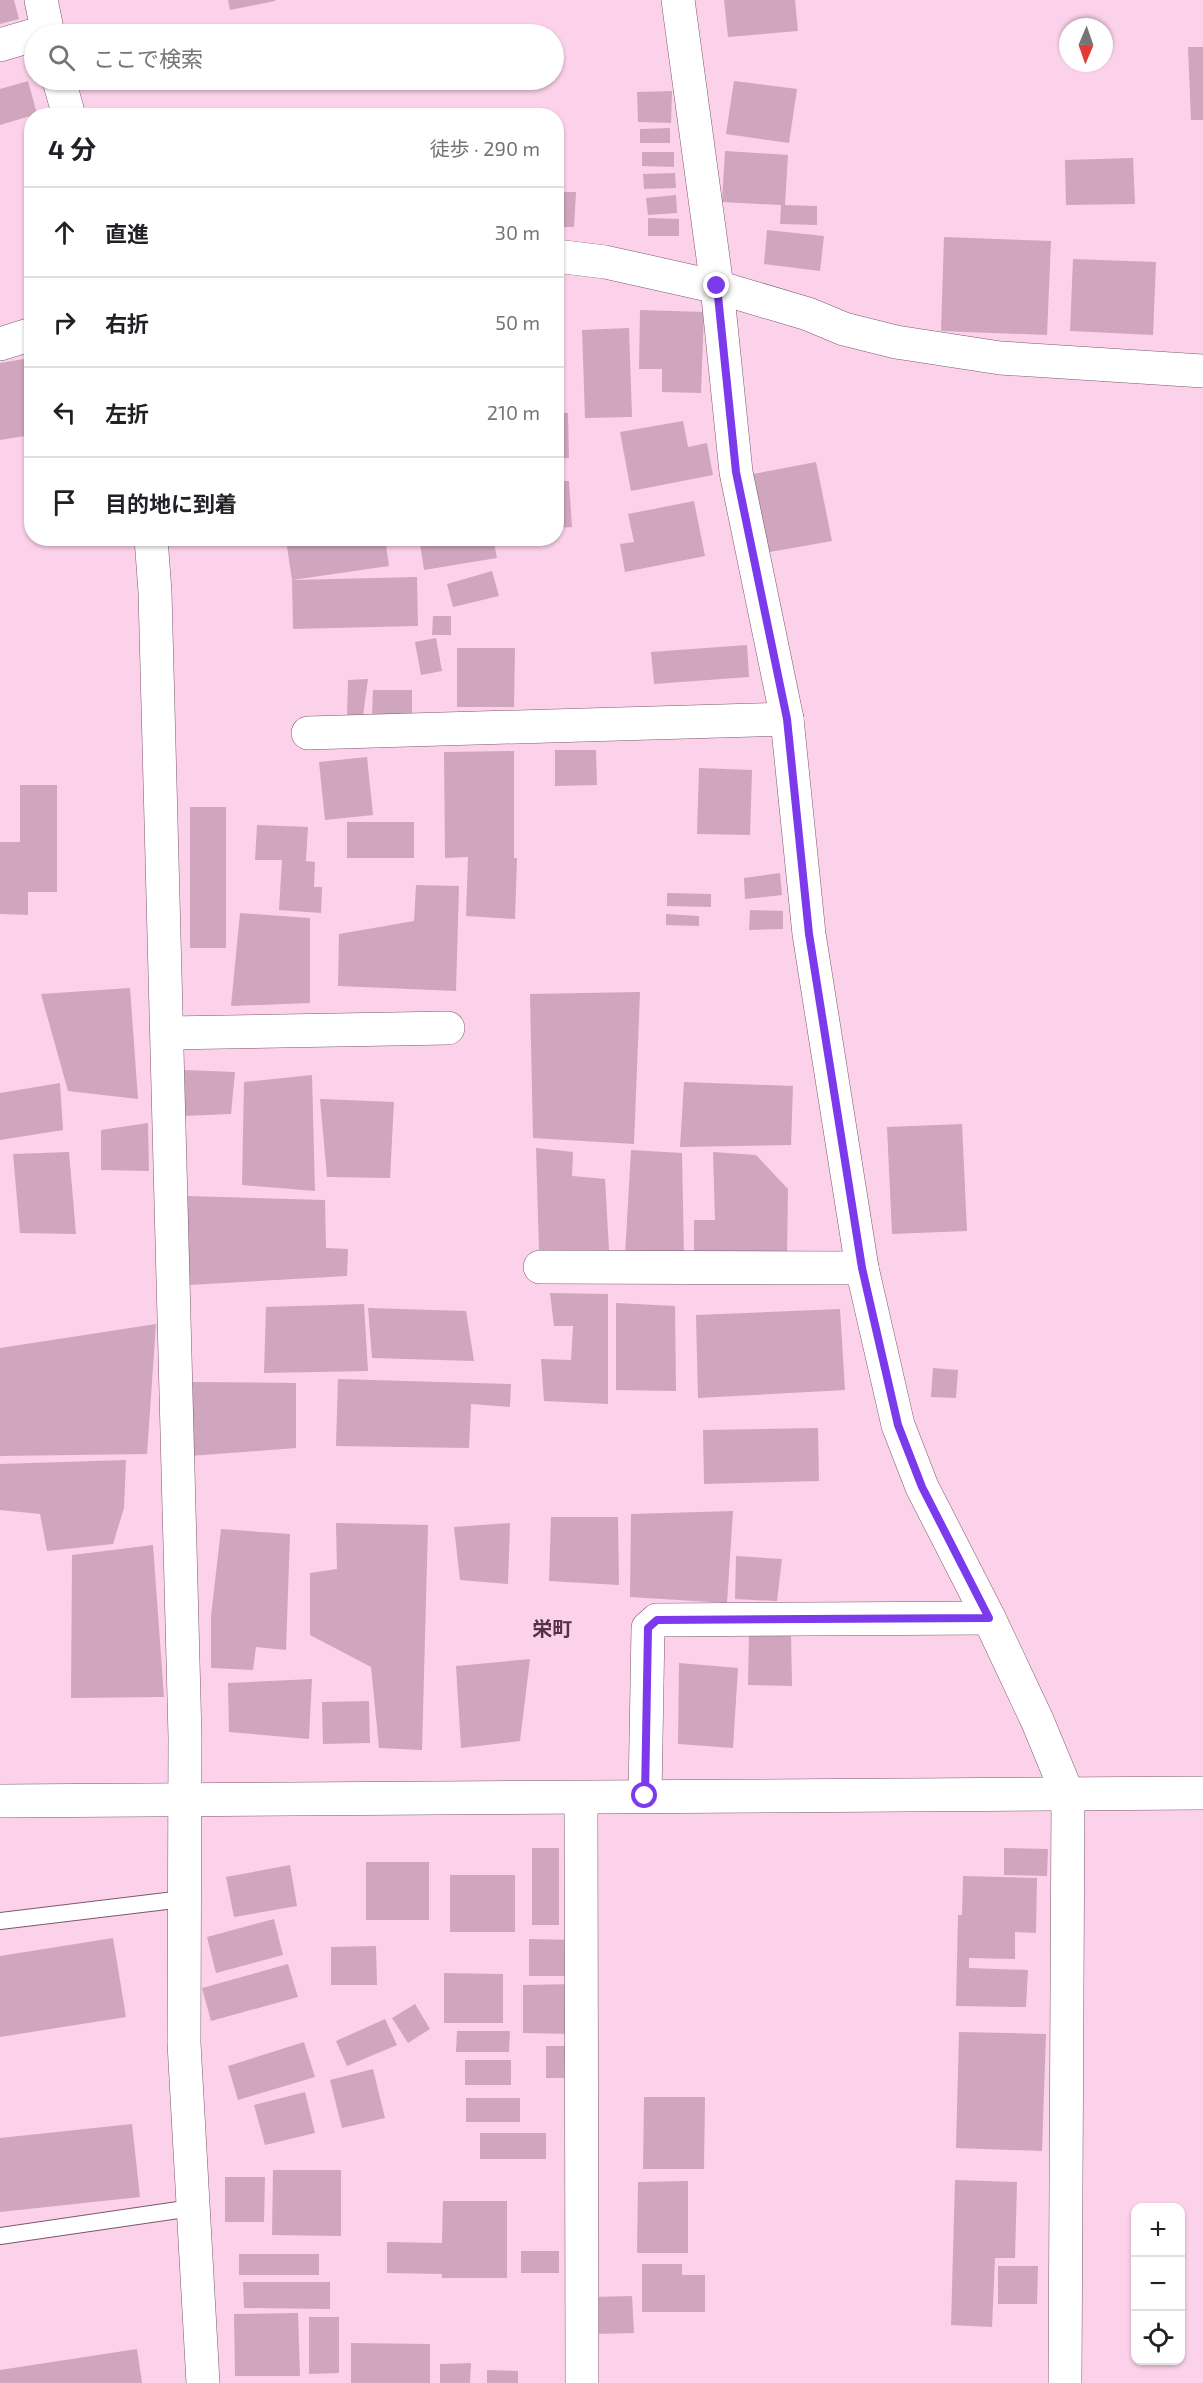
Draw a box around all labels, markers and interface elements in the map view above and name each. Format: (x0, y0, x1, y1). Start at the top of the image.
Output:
north arrow (1059, 18, 1113, 72)
search box (24, 24, 564, 90)
icon: search (45, 41, 78, 74)
text: ここで検索 (93, 45, 203, 71)
text: 4 分 (48, 133, 96, 164)
text: 徒歩 · 290 m (430, 136, 540, 160)
icon: ahead (48, 216, 81, 249)
text: 直進 (105, 220, 149, 246)
text: 30 m (495, 220, 540, 244)
route end (703, 272, 729, 298)
icon: right (48, 306, 81, 339)
text: 右折 (105, 310, 149, 336)
text: 50 m (495, 310, 540, 334)
icon: left (48, 396, 81, 429)
text: 左折 (105, 400, 149, 426)
text: 210 m (487, 400, 540, 424)
icon: arrive (48, 486, 81, 519)
text: 目的地に到着 (105, 490, 237, 516)
district label: 栄町 (532, 1616, 572, 1640)
route start (631, 1782, 657, 1808)
map controls (1131, 2203, 1185, 2365)
button: + (1131, 2203, 1185, 2257)
button: − (1131, 2257, 1185, 2311)
button: locate (1131, 2311, 1185, 2365)

